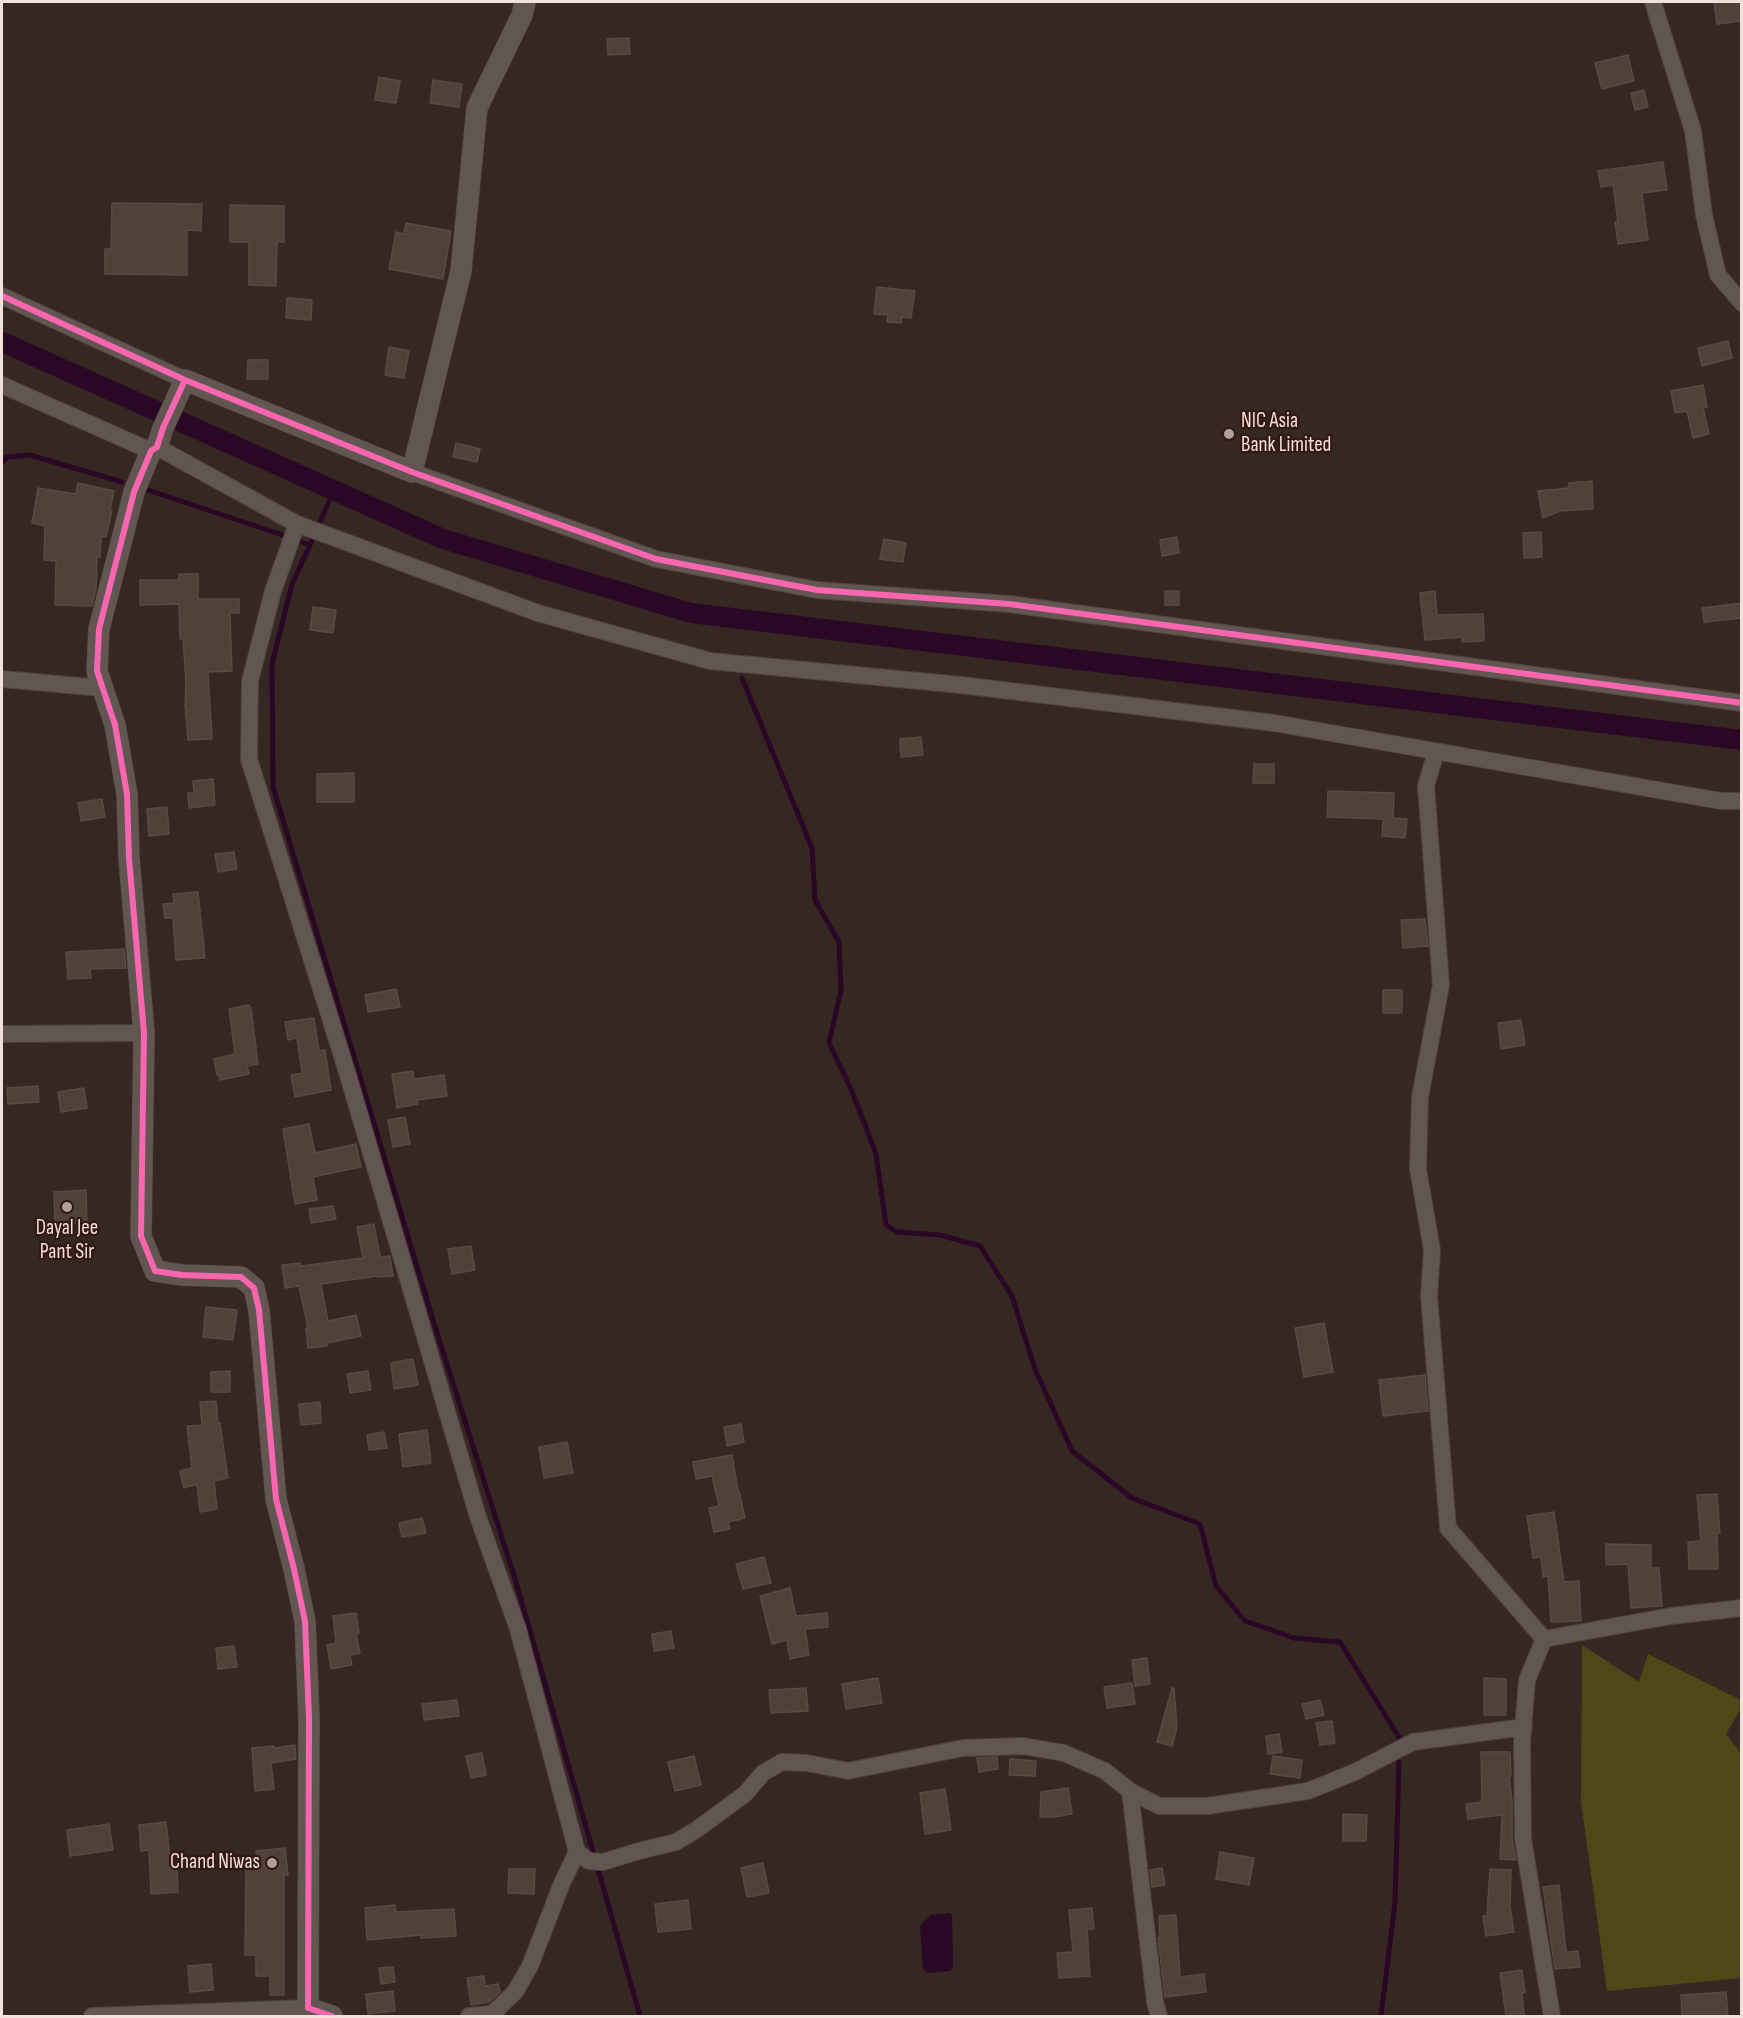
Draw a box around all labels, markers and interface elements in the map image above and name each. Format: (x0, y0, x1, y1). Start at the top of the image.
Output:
place label: NIC Asia Bank Limited (1241, 409, 1331, 459)
marker: NIC Asia Bank Limited (1222, 427, 1236, 441)
marker: Dayal Jee Pant Sir (60, 1200, 74, 1214)
place label: Dayal Jee Pant Sir (36, 1216, 98, 1266)
place label: Chand Niwas (170, 1850, 260, 1876)
marker: Chand Niwas (265, 1856, 279, 1870)

